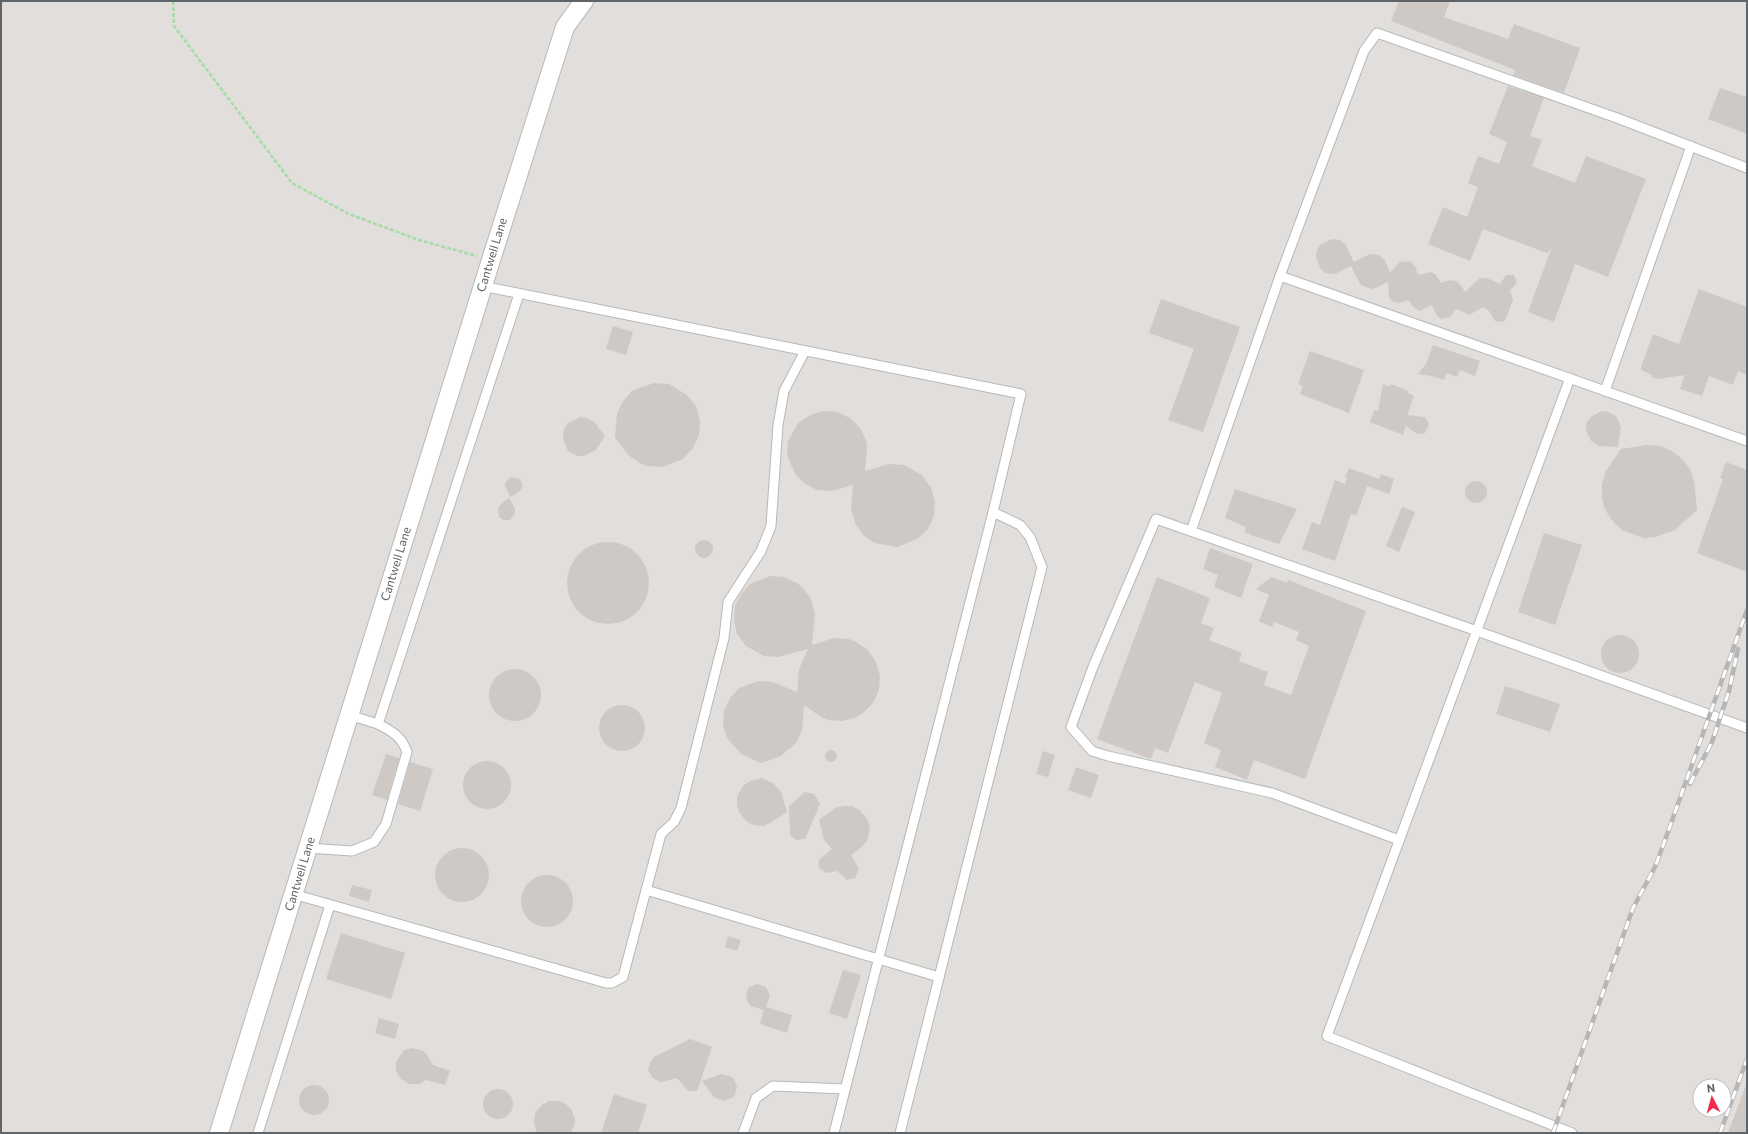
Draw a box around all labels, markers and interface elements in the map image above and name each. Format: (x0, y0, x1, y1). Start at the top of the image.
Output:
street label: Cantwell Lane (473, 216, 509, 293)
street label: Cantwell Lane (377, 525, 413, 602)
street label: Cantwell Lane (281, 835, 317, 912)
north arrow (1692, 1078, 1732, 1118)
text: N (1706, 1081, 1716, 1094)

